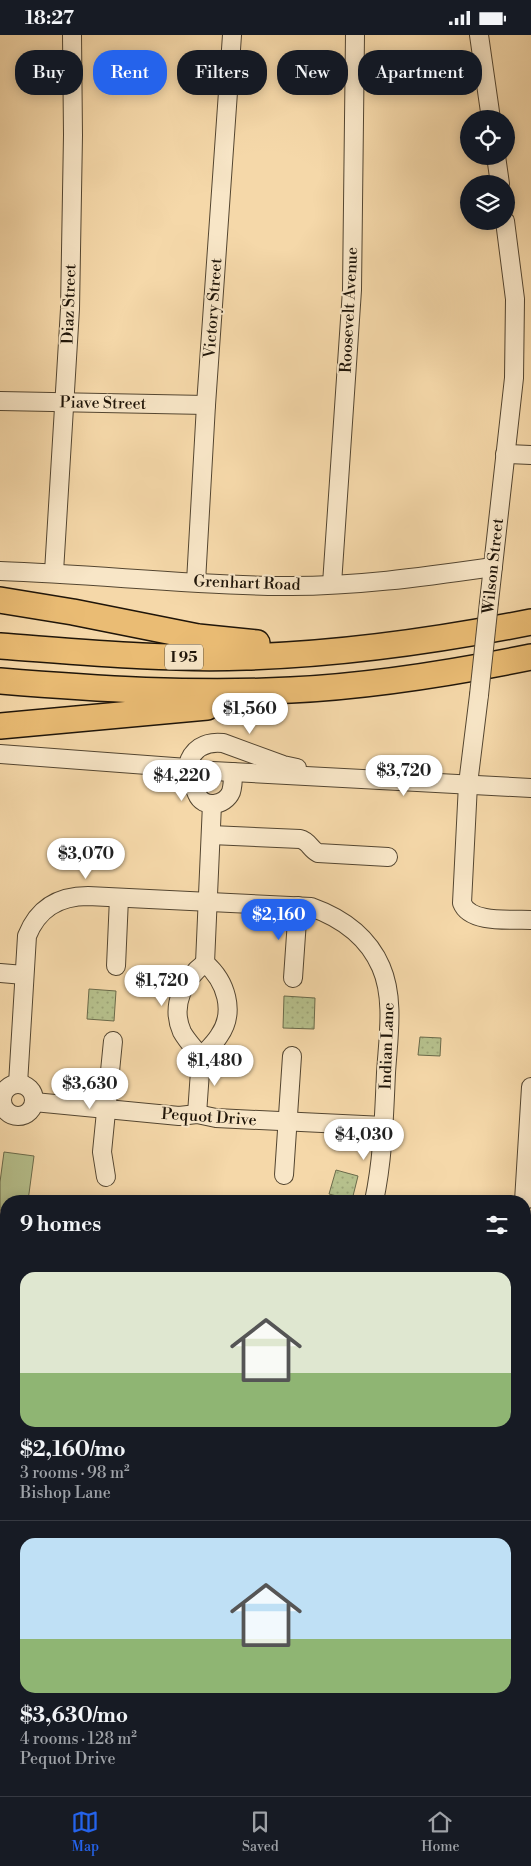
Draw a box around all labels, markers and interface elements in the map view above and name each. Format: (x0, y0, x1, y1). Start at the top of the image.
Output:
text: 18:27 (25, 6, 74, 30)
chip: Buy (15, 50, 83, 95)
chip: Rent (93, 50, 167, 95)
chip: Filters (177, 50, 267, 95)
chip: New (277, 50, 348, 95)
chip: Apartment (358, 50, 482, 95)
map controls (460, 110, 515, 230)
button: locate (460, 110, 515, 165)
button: layers (460, 175, 515, 230)
street label: Roosevelt Avenue (336, 246, 362, 374)
street label: Victory Street (199, 257, 226, 360)
street label: Diaz Street (58, 263, 80, 344)
street label: Piave Street (59, 392, 147, 414)
street label: Wilson Street (478, 517, 508, 616)
street label: Grenhart Road (193, 571, 301, 595)
road number: I 95 (165, 645, 203, 669)
pin: $1,560 (209, 693, 291, 735)
text: $1,560 (223, 699, 277, 719)
pin: $3,720 (363, 755, 445, 797)
pin: $4,220 (141, 759, 223, 802)
text: $3,720 (377, 761, 431, 781)
text: $4,220 (154, 766, 210, 786)
pin: $3,070 (45, 837, 127, 880)
text: $3,070 (58, 844, 114, 864)
pin: $2,160 (238, 899, 320, 941)
text: $2,160 (252, 905, 306, 925)
pin: $1,720 (121, 965, 203, 1007)
text: $1,720 (135, 971, 189, 991)
street label: Indian Lane (375, 1002, 399, 1090)
pin: $1,480 (174, 1045, 256, 1087)
text: $1,480 (188, 1051, 242, 1071)
pin: $3,630 (49, 1067, 131, 1110)
text: $3,630 (62, 1074, 118, 1094)
street label: Pequot Drive (161, 1104, 257, 1130)
pin: $4,030 (323, 1119, 405, 1161)
text: $4,030 (335, 1125, 393, 1145)
icon: filters (483, 1211, 511, 1239)
text: 9 homes (20, 1212, 101, 1238)
icon: home (221, 1305, 311, 1395)
text: $2,160/mo (20, 1437, 126, 1463)
text: 3 rooms · 98 m² (20, 1463, 130, 1483)
text: Bishop Lane (20, 1483, 111, 1503)
icon: home (221, 1570, 311, 1660)
text: $3,630/mo (20, 1703, 128, 1729)
text: 4 rooms · 128 m² (20, 1729, 137, 1749)
text: Pequot Drive (20, 1749, 116, 1769)
tab: Map (71, 1808, 99, 1856)
tab: Saved (242, 1808, 279, 1856)
tab: Home (421, 1808, 460, 1856)

